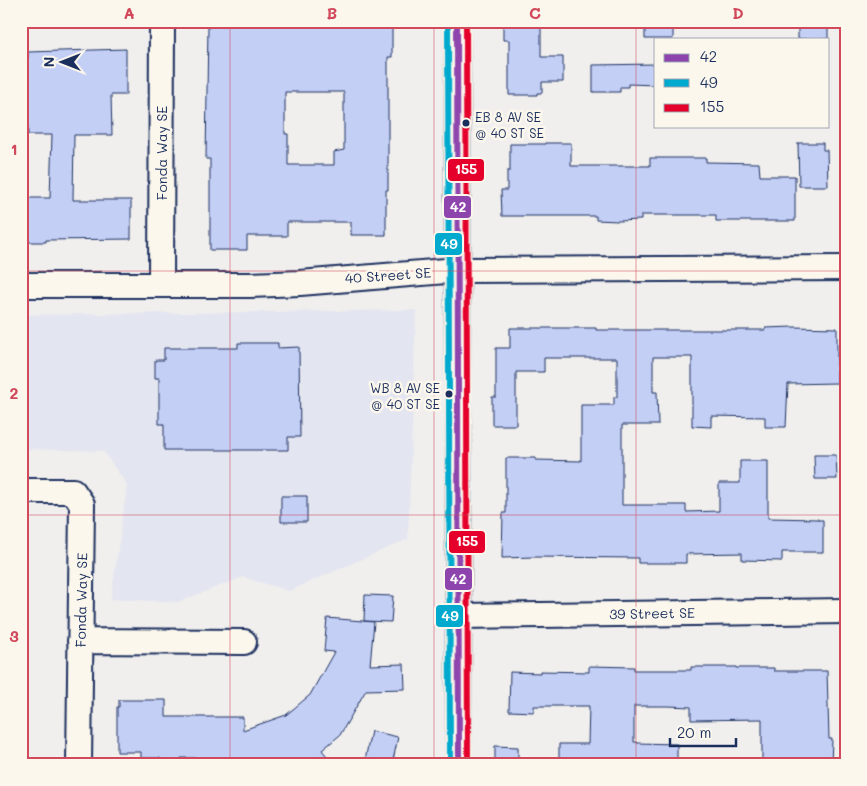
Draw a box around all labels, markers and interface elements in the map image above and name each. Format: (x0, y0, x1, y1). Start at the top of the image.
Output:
text: A (123, 2, 135, 23)
text: B (327, 2, 337, 23)
text: C (529, 2, 541, 23)
text: D (732, 2, 744, 23)
north arrow (38, 38, 88, 88)
legend (654, 38, 830, 128)
text: 42 (700, 46, 717, 66)
text: N (39, 57, 58, 67)
text: 49 (700, 72, 718, 92)
text: 155 (700, 96, 724, 116)
street label: Fonda Way SE (152, 106, 171, 200)
place label: EB 8 AV SE @ 40 ST SE (475, 108, 544, 141)
marker: EB 8 AV SE @ 40 ST SE (461, 118, 471, 128)
text: 1 (10, 138, 18, 159)
line badge: 155 (447, 158, 485, 182)
text: 155 (455, 159, 477, 178)
line badge: 42 (443, 195, 472, 219)
text: 42 (450, 197, 467, 216)
line badge: 49 (434, 232, 463, 256)
text: 49 (440, 234, 458, 253)
street label: 40 Street SE (344, 263, 432, 287)
place label: WB 8 AV SE @ 40 ST SE (370, 379, 440, 412)
text: 2 (10, 382, 19, 403)
marker: WB 8 AV SE @ 40 ST SE (444, 389, 454, 399)
line badge: 155 (448, 530, 486, 554)
text: 155 (456, 531, 478, 550)
street label: Fonda Way SE (71, 553, 91, 647)
line badge: 42 (444, 567, 473, 591)
text: 42 (450, 569, 467, 588)
street label: 39 Street SE (609, 603, 695, 623)
line badge: 49 (435, 604, 464, 628)
text: 49 (441, 606, 459, 625)
text: 3 (9, 625, 19, 646)
scale bar (670, 716, 736, 748)
text: 20 m (677, 722, 711, 742)

